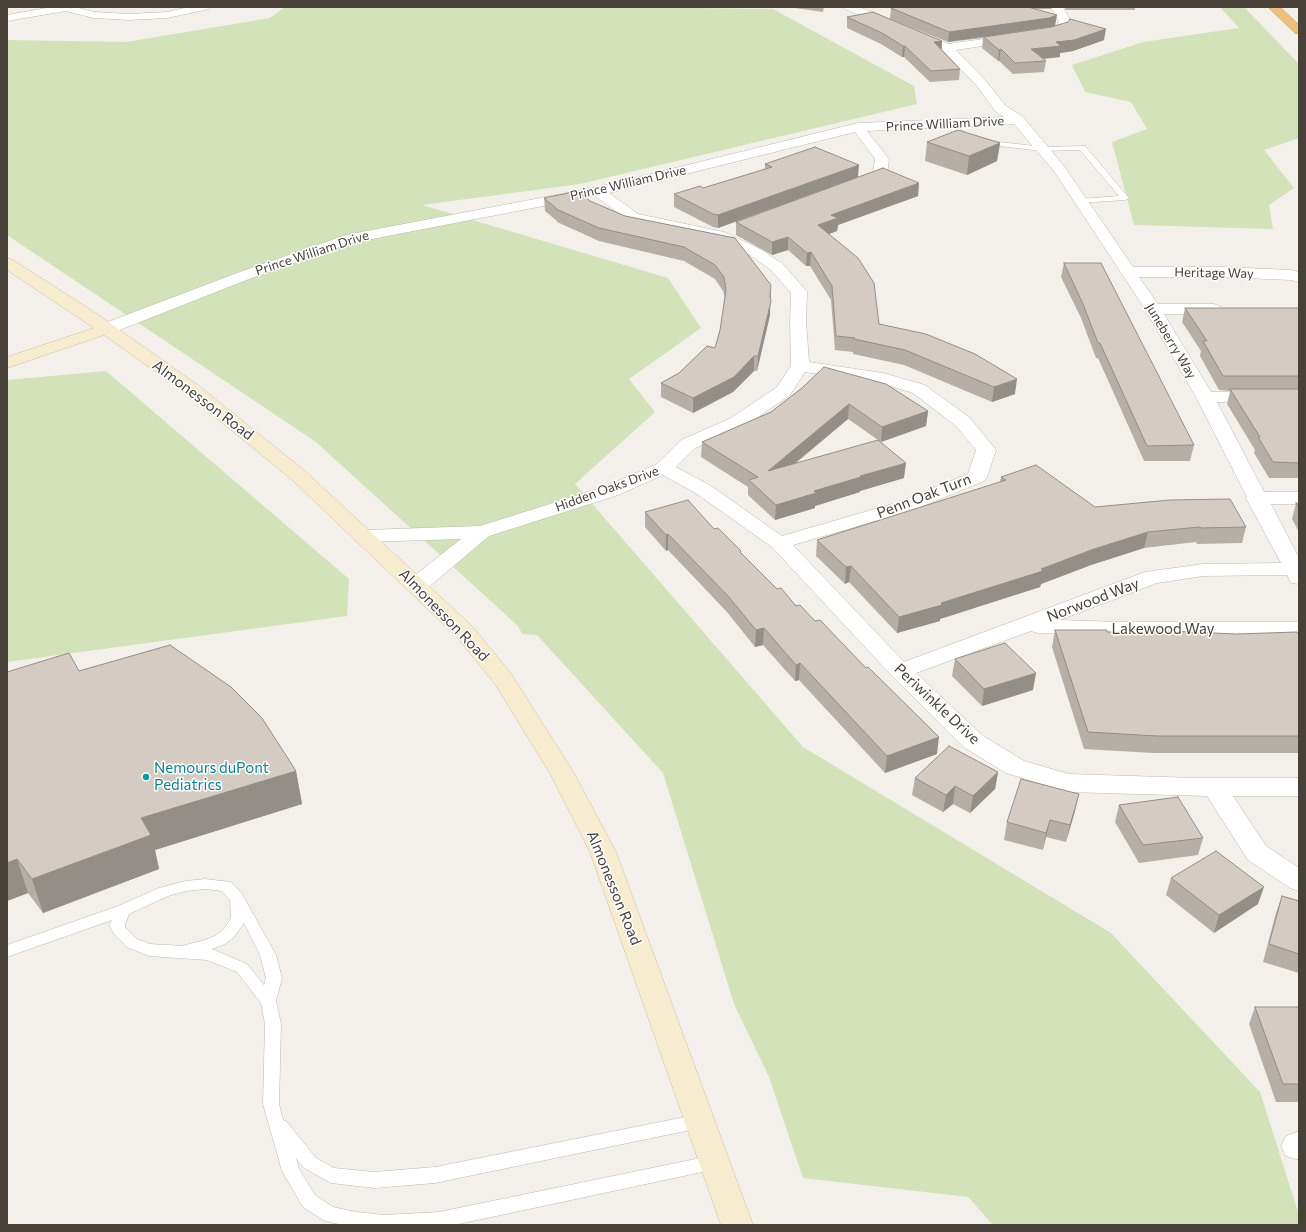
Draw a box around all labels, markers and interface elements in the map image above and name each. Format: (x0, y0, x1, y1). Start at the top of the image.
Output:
street label: Prince William Drive (885, 113, 1005, 135)
street label: Prince William Drive (569, 162, 687, 204)
street label: Prince William Drive (253, 227, 371, 279)
street label: Heritage Way (1174, 265, 1254, 281)
street label: Juneberry Way (1142, 300, 1200, 382)
street label: Almonesson Road (149, 356, 257, 444)
street label: Hidden Oaks Drive (553, 463, 661, 515)
street label: Penn Oak Turn (874, 470, 974, 522)
street label: Almonesson Road (395, 565, 493, 665)
street label: Norwood Way (1044, 574, 1142, 626)
street label: Lakewood Way (1111, 620, 1215, 638)
street label: Periwinkle Drive (891, 660, 983, 748)
place label: Nemours duPont Pediatrics (154, 759, 269, 794)
marker: Nemours duPont Pediatrics (141, 772, 151, 782)
street label: Almonesson Road (583, 828, 645, 948)

